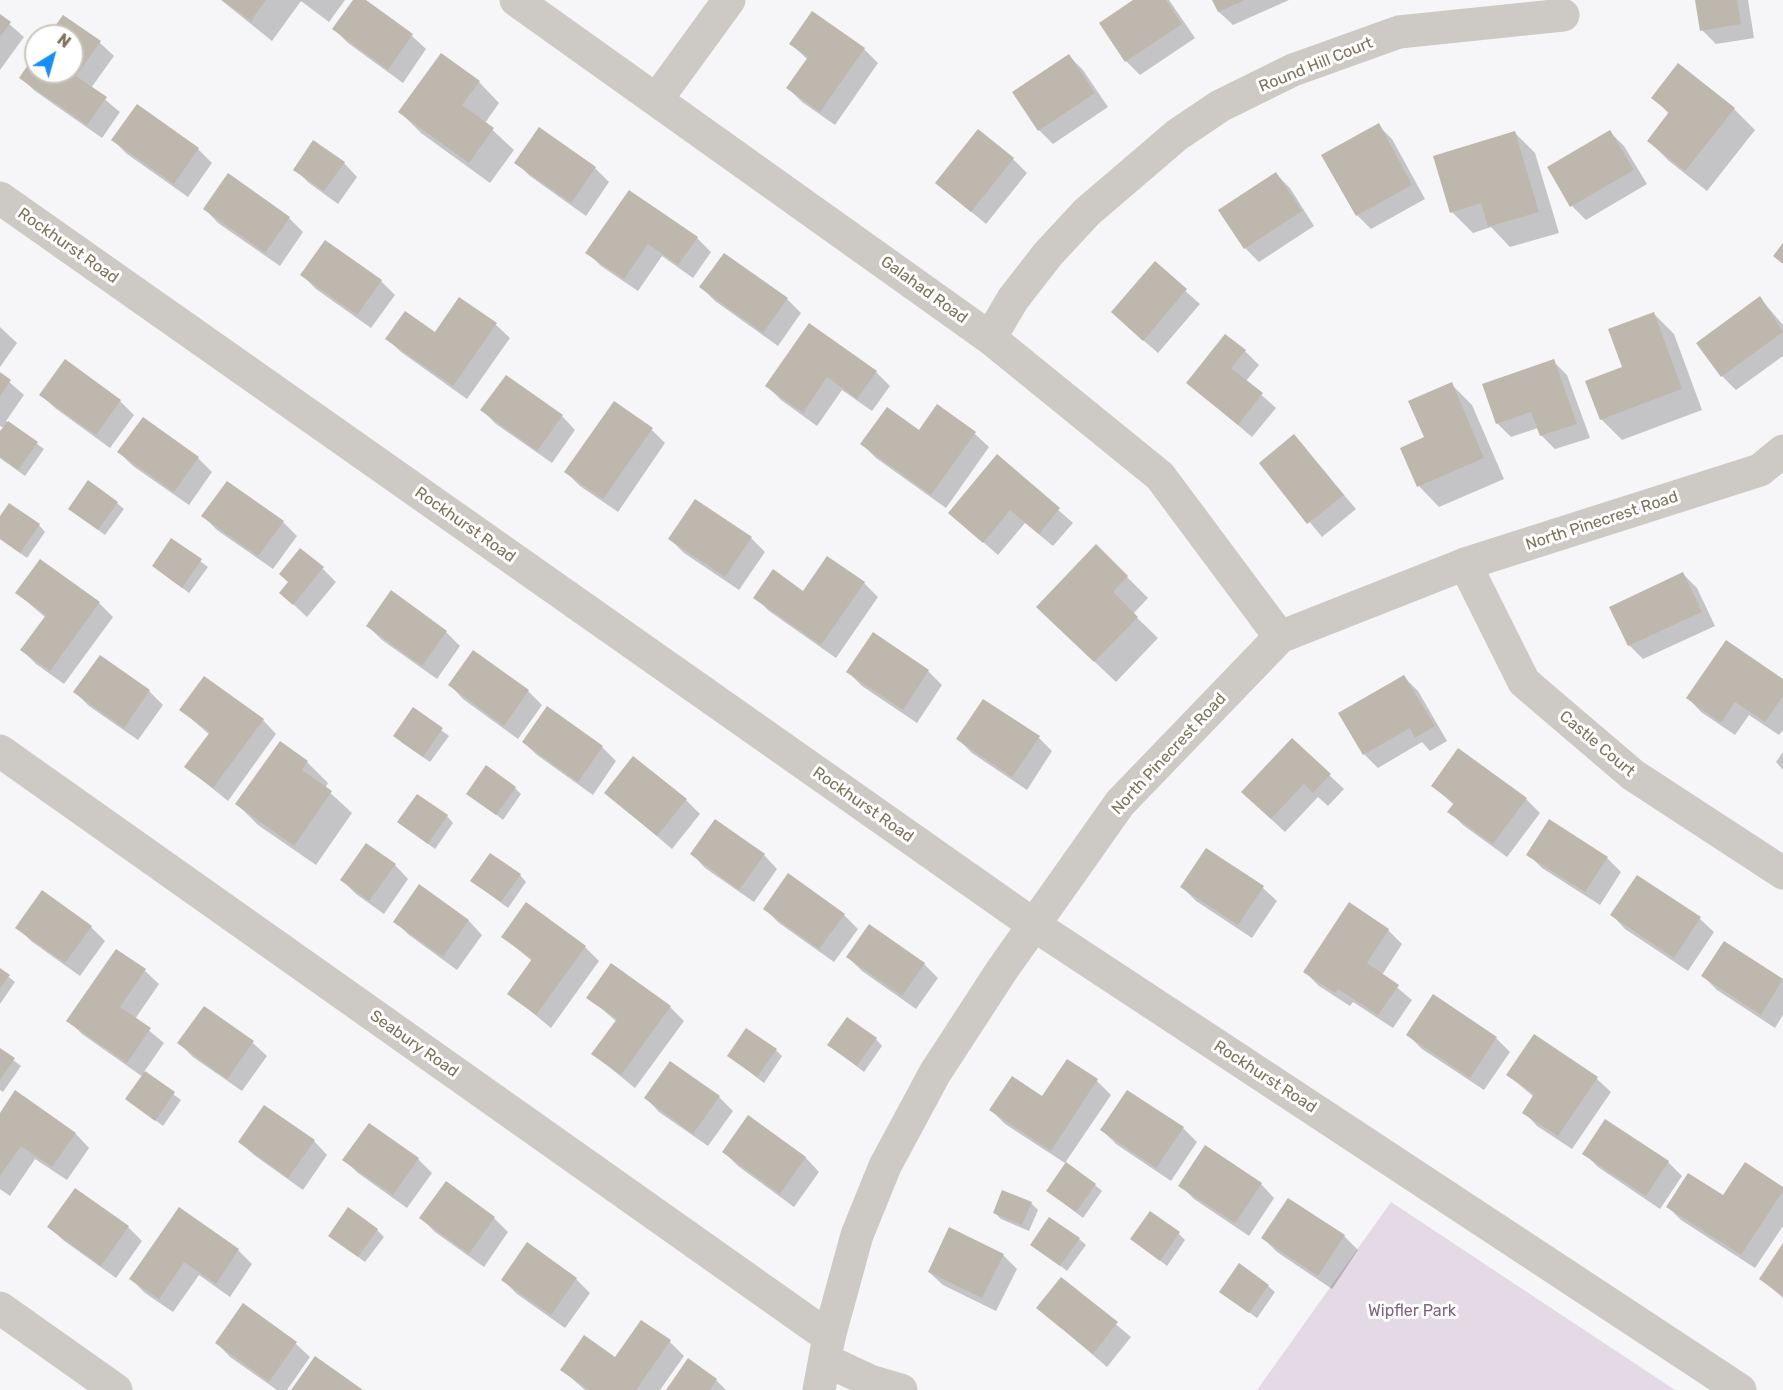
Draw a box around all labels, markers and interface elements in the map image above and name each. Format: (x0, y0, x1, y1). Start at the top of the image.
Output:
north arrow (24, 24, 84, 84)
text: N (54, 30, 74, 52)
street label: Round Hill Court (1256, 33, 1376, 97)
street label: Rockhurst Road (14, 204, 122, 288)
street label: Galahad Road (877, 252, 971, 328)
street label: Rockhurst Road (411, 483, 519, 567)
street label: North Pinecrest Road (1523, 487, 1681, 555)
street label: North Pinecrest Road (1108, 689, 1230, 819)
street label: Castle Court (1555, 707, 1639, 781)
street label: Rockhurst Road (809, 763, 917, 847)
street label: Seabury Road (366, 1006, 462, 1082)
street label: Rockhurst Road (1210, 1037, 1320, 1117)
park label: Wipfler Park (1368, 1301, 1456, 1321)

